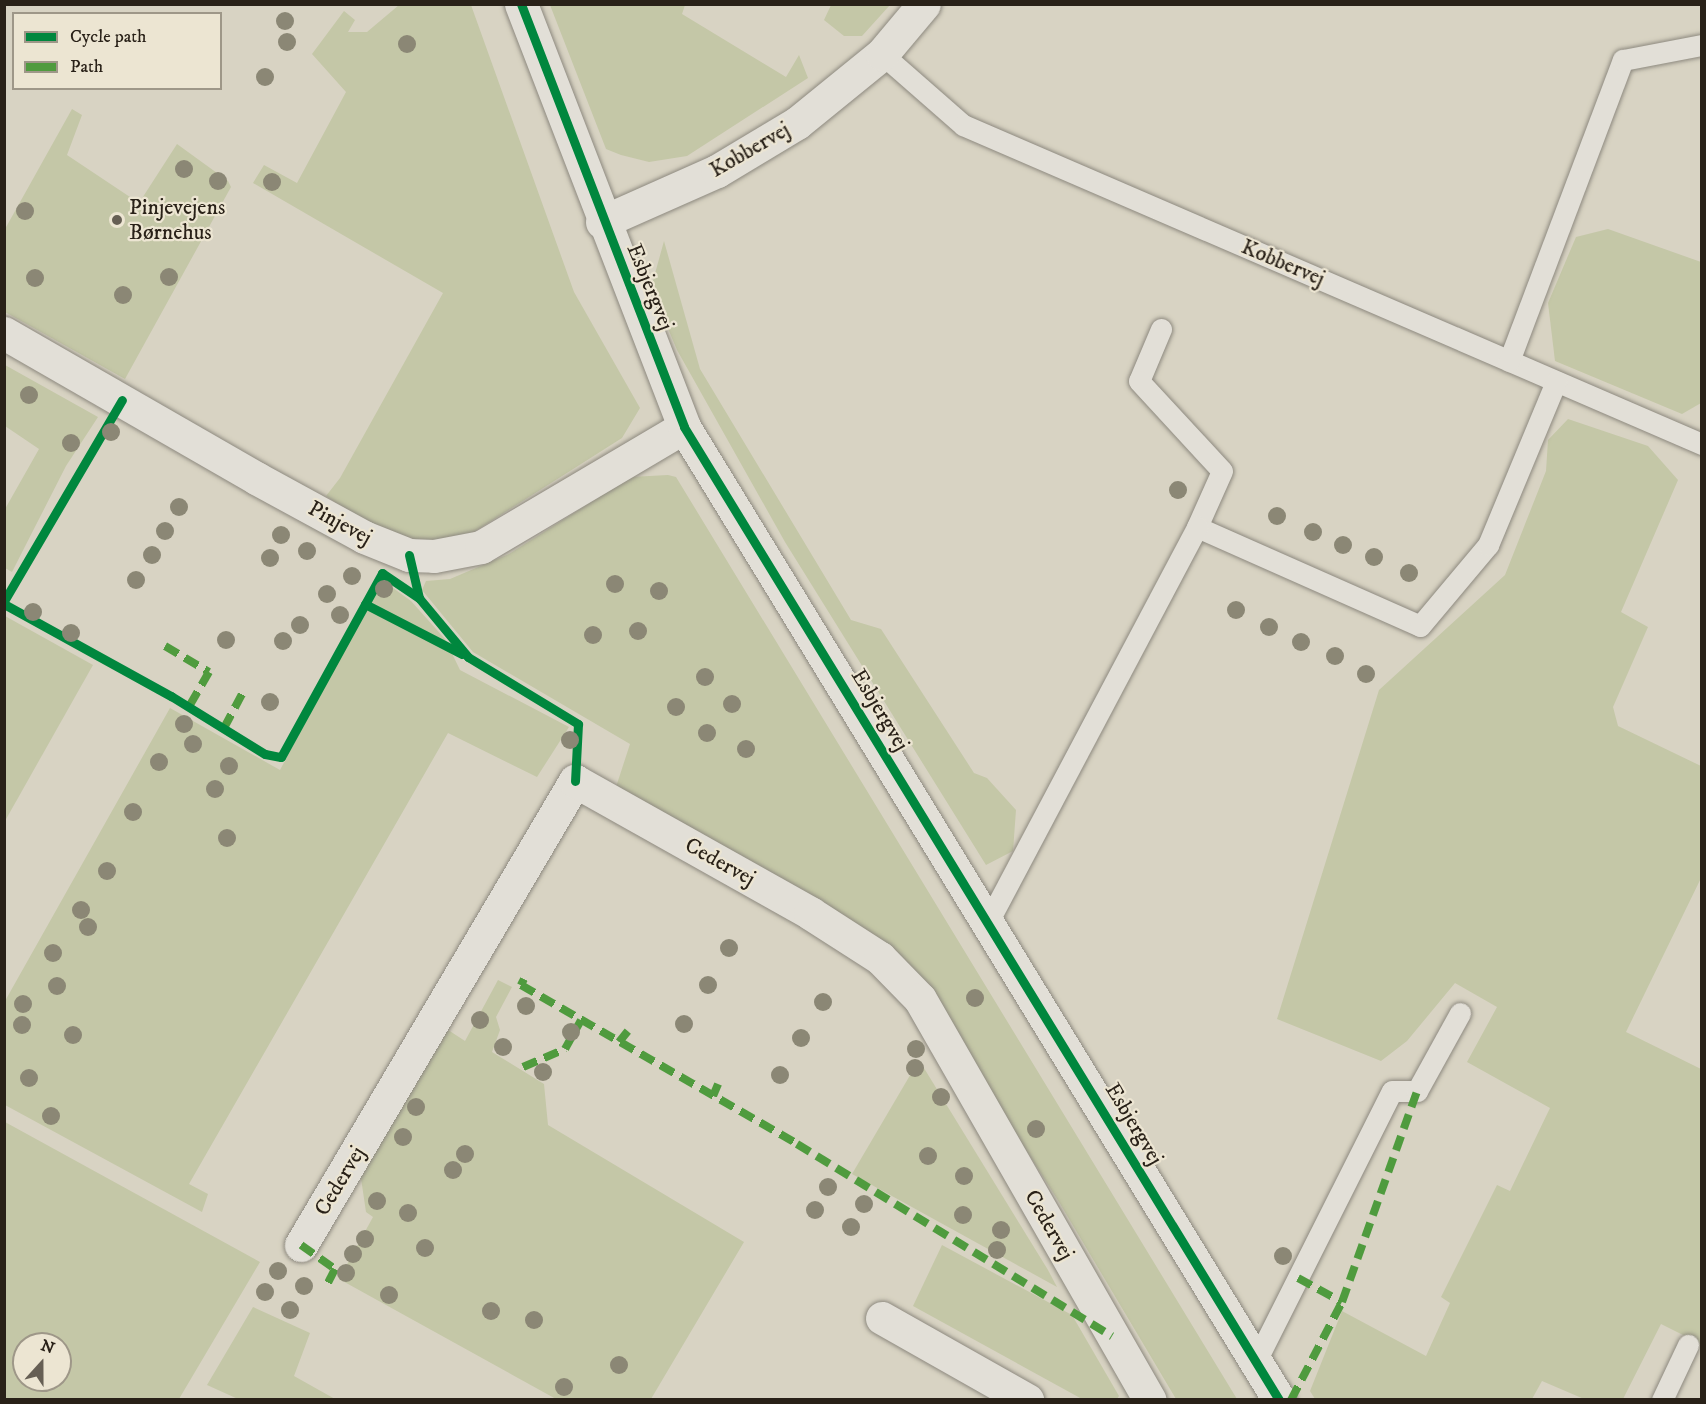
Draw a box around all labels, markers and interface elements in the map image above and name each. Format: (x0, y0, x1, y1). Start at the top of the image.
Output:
legend (12, 12, 222, 90)
text: Cycle path (70, 26, 147, 48)
text: Path (70, 56, 103, 78)
street label: Kobbervej (705, 117, 795, 183)
place label: Pinjevejens Børnehus (129, 194, 225, 246)
marker: Pinjevejens Børnehus (110, 213, 124, 227)
street label: Kobbervej (1237, 234, 1329, 292)
street label: Esbjergvej (621, 240, 679, 334)
street label: Pinjevej (304, 495, 376, 551)
street label: Esbjergvej (845, 664, 915, 756)
street label: Cedervej (680, 832, 760, 892)
street label: Esbjergvej (1099, 1078, 1169, 1170)
street label: Cedervej (309, 1141, 371, 1221)
street label: Cedervej (1018, 1185, 1080, 1265)
north arrow (12, 1332, 72, 1392)
text: N (38, 1335, 57, 1359)

